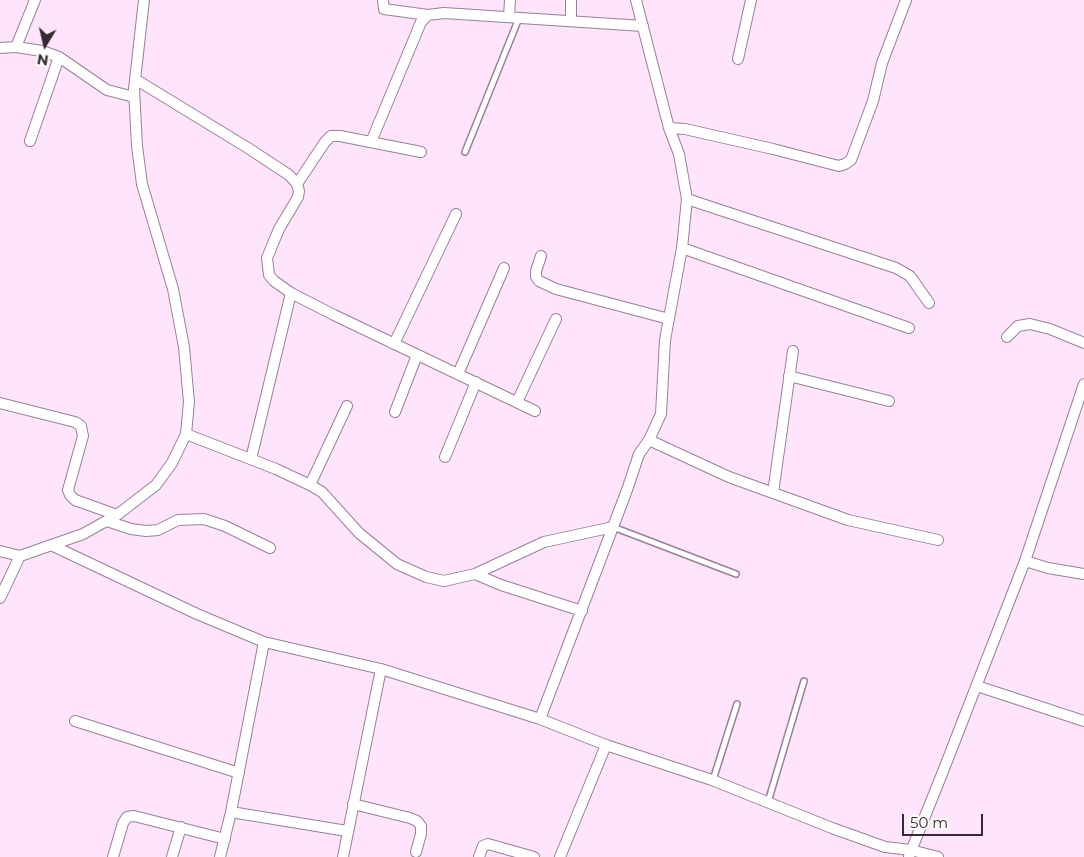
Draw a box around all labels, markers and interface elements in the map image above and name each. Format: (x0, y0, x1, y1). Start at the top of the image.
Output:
north arrow (20, 20, 70, 70)
text: N (36, 50, 50, 70)
scale bar (904, 804, 985, 836)
text: 50 m (910, 813, 948, 832)

